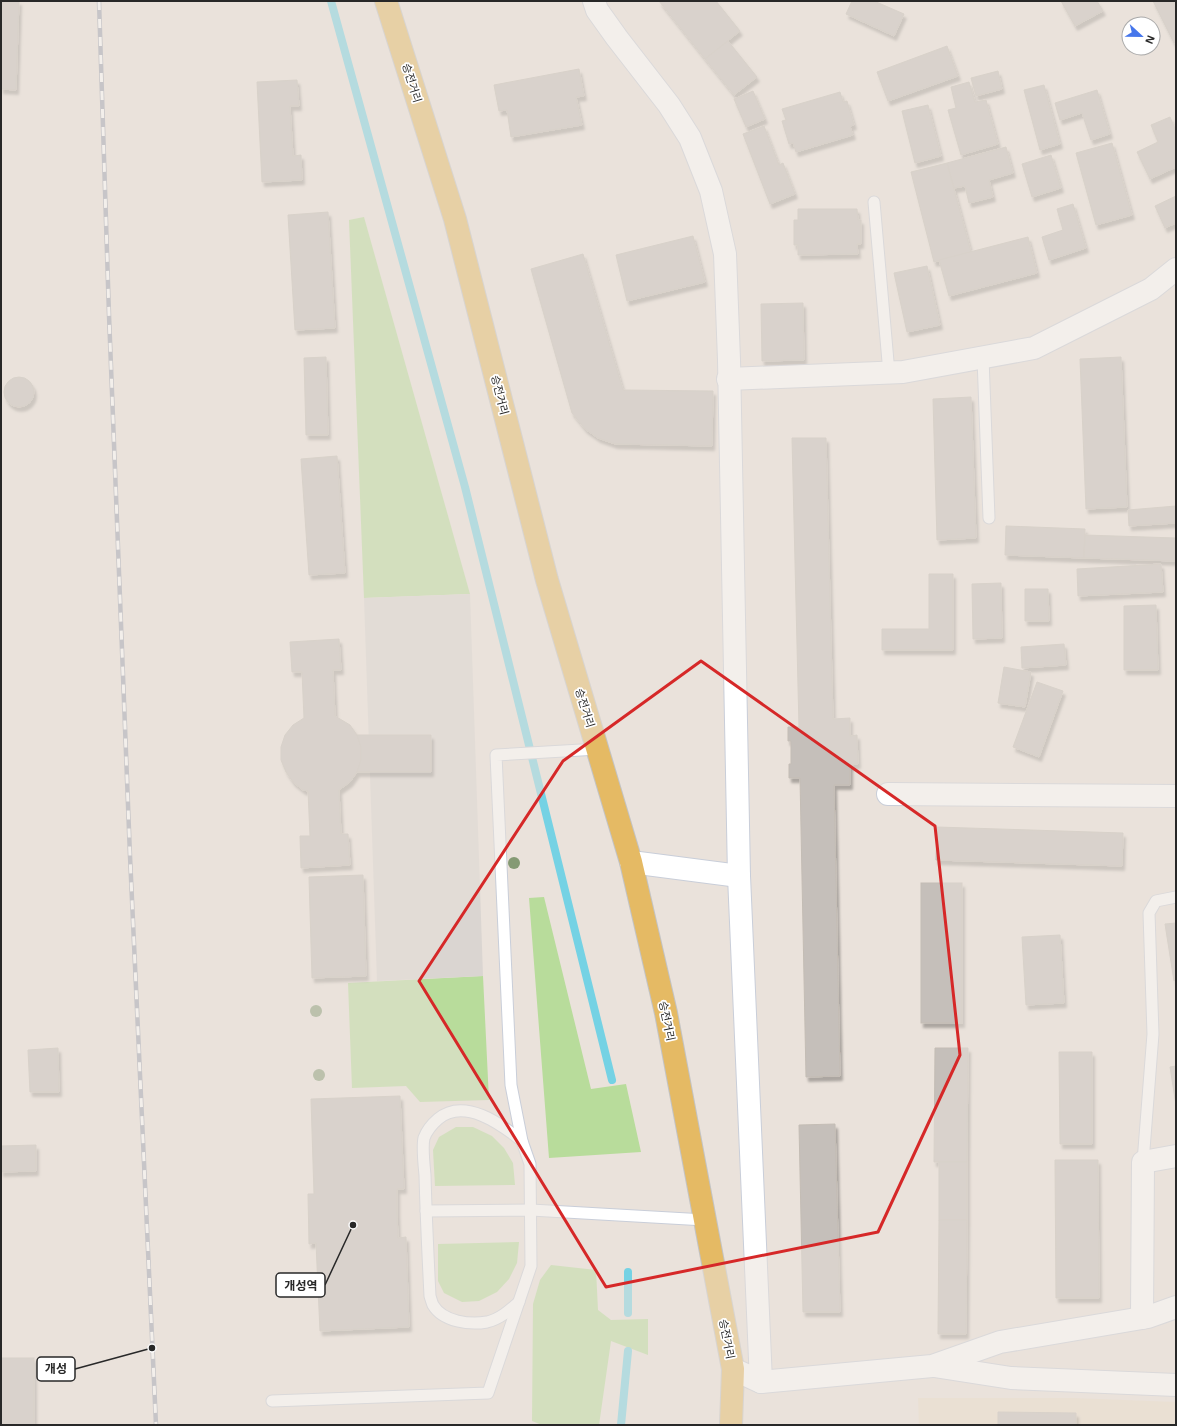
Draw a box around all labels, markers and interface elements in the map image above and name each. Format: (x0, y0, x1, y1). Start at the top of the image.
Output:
north arrow (1121, 16, 1161, 56)
text: N (1143, 34, 1157, 46)
street label: 승전거리 (400, 62, 424, 104)
street label: 승전거리 (489, 374, 511, 416)
street label: 승전거리 (573, 687, 597, 729)
street label: 승전거리 (657, 1000, 677, 1042)
callout: 개성역 (276, 1273, 325, 1297)
text: 개성역 (284, 1279, 318, 1293)
street label: 승전거리 (717, 1318, 737, 1360)
callout: 개성 (37, 1357, 75, 1381)
text: 개성 (45, 1362, 67, 1376)

